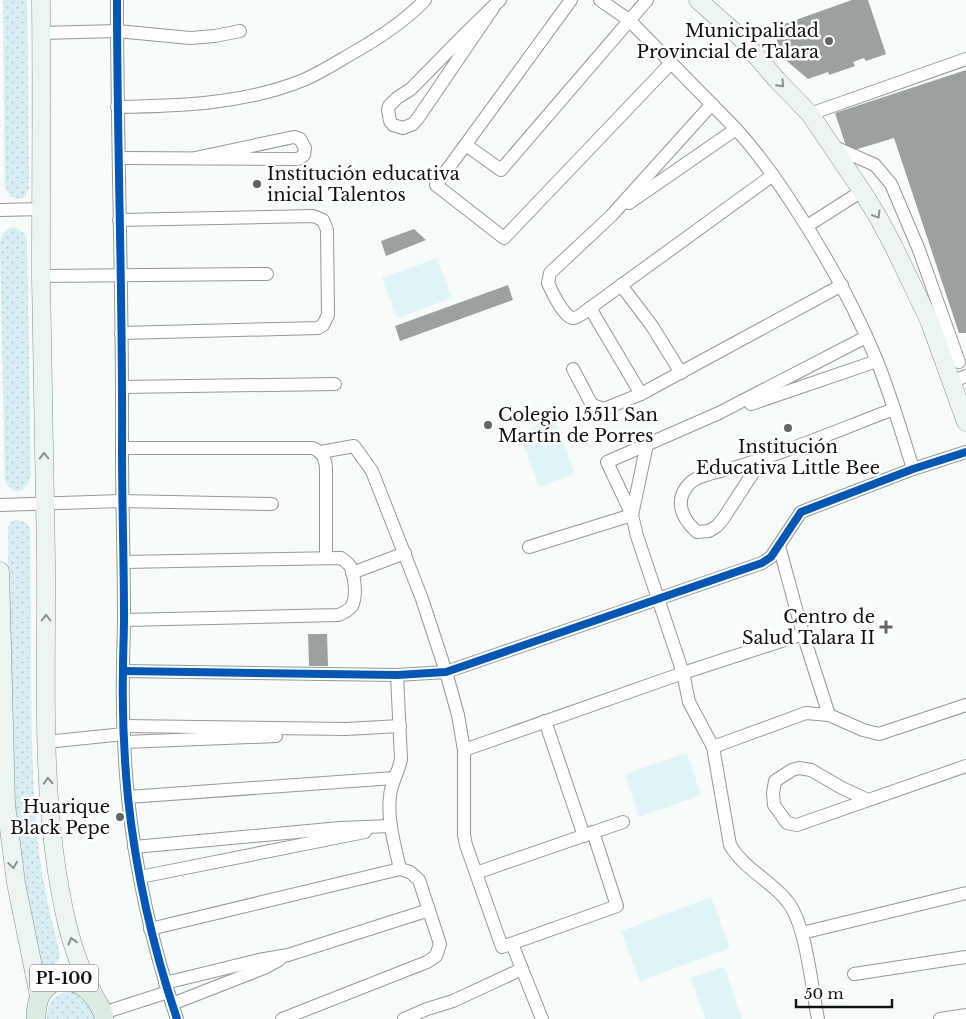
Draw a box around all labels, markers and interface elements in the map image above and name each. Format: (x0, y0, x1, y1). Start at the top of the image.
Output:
place label: Municipalidad Provincial de Talara (637, 20, 819, 63)
marker: Municipalidad Provincial de Talara (823, 35, 835, 47)
one-way arrow (775, 79, 784, 88)
place label: Institución educativa inicial Talentos (267, 163, 460, 206)
marker: Institución educativa inicial Talentos (251, 178, 263, 190)
one-way arrow (870, 209, 880, 218)
place label: Colegio 15511 San Martín de Porres (498, 404, 658, 447)
marker: Colegio 15511 San Martín de Porres (482, 419, 494, 431)
marker: Institución Educativa Little Bee (782, 422, 794, 434)
place label: Institución Educativa Little Bee (696, 436, 880, 479)
one-way arrow (39, 452, 49, 460)
place label: Centro de Salud Talara II (742, 606, 875, 649)
one-way arrow (41, 614, 51, 622)
marker: Centro de Salud Talara II (879, 620, 893, 634)
one-way arrow (42, 776, 53, 784)
place label: Huarique Black Pepe (10, 796, 110, 839)
marker: Huarique Black Pepe (114, 811, 126, 823)
one-way arrow (7, 861, 18, 869)
one-way arrow (68, 937, 78, 946)
road number: PI-100 (30, 964, 98, 991)
scale bar (796, 976, 892, 1008)
text: 50 m (804, 984, 844, 1003)

